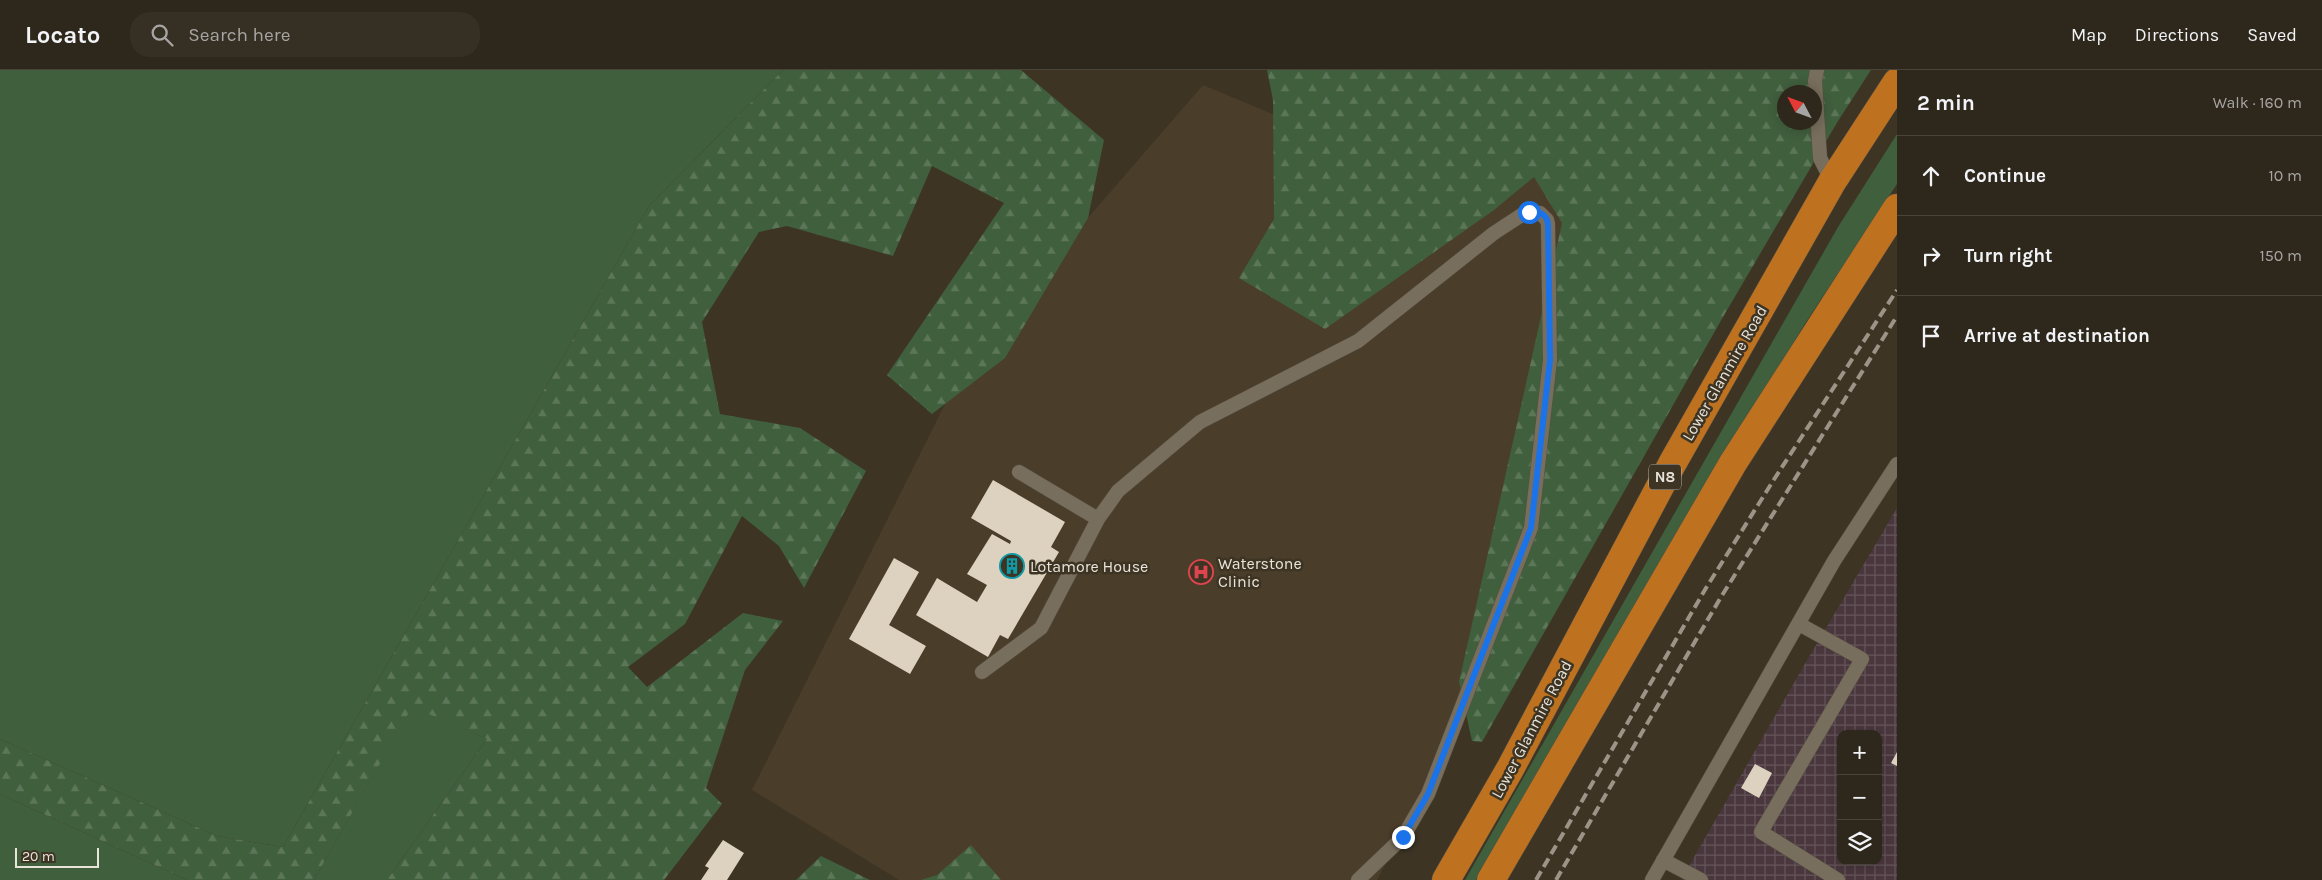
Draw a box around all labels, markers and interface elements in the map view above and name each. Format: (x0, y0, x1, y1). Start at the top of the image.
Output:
search box (130, 12, 480, 57)
text: Locato (25, 21, 100, 49)
icon: search (148, 21, 176, 49)
text: Search here (188, 24, 290, 46)
text: Map (2071, 24, 2107, 46)
text: Directions (2135, 24, 2219, 46)
text: Saved (2247, 24, 2297, 46)
north arrow (1777, 85, 1822, 130)
text: 2 min (1917, 91, 1975, 115)
text: Walk · 160 m (2213, 93, 2302, 112)
icon: ahead (1917, 162, 1945, 190)
text: Continue (1964, 165, 2046, 187)
text: 10 m (2268, 166, 2302, 185)
route start (1518, 201, 1541, 224)
icon: right (1917, 242, 1945, 270)
text: Turn right (1964, 245, 2053, 267)
text: 150 m (2259, 246, 2302, 265)
street label: Lower Glanmire Road (1678, 302, 1771, 444)
icon: arrive (1917, 322, 1945, 350)
text: Arrive at destination (1964, 325, 2150, 347)
road number: N8 (1649, 464, 1681, 490)
building icon: Lotamore House (999, 553, 1025, 579)
place label: Waterstone Clinic (1218, 554, 1302, 591)
place label: Lotamore House (1030, 557, 1148, 576)
hospital icon: Waterstone Clinic (1188, 559, 1214, 585)
street label: Lower Glanmire Road (1487, 657, 1576, 801)
map controls (1837, 730, 1882, 865)
button: + (1837, 730, 1882, 775)
button: − (1837, 775, 1882, 820)
button: layers (1837, 820, 1882, 865)
route end (1392, 826, 1415, 849)
scale bar (15, 845, 99, 868)
text: 20 m (22, 848, 55, 865)

